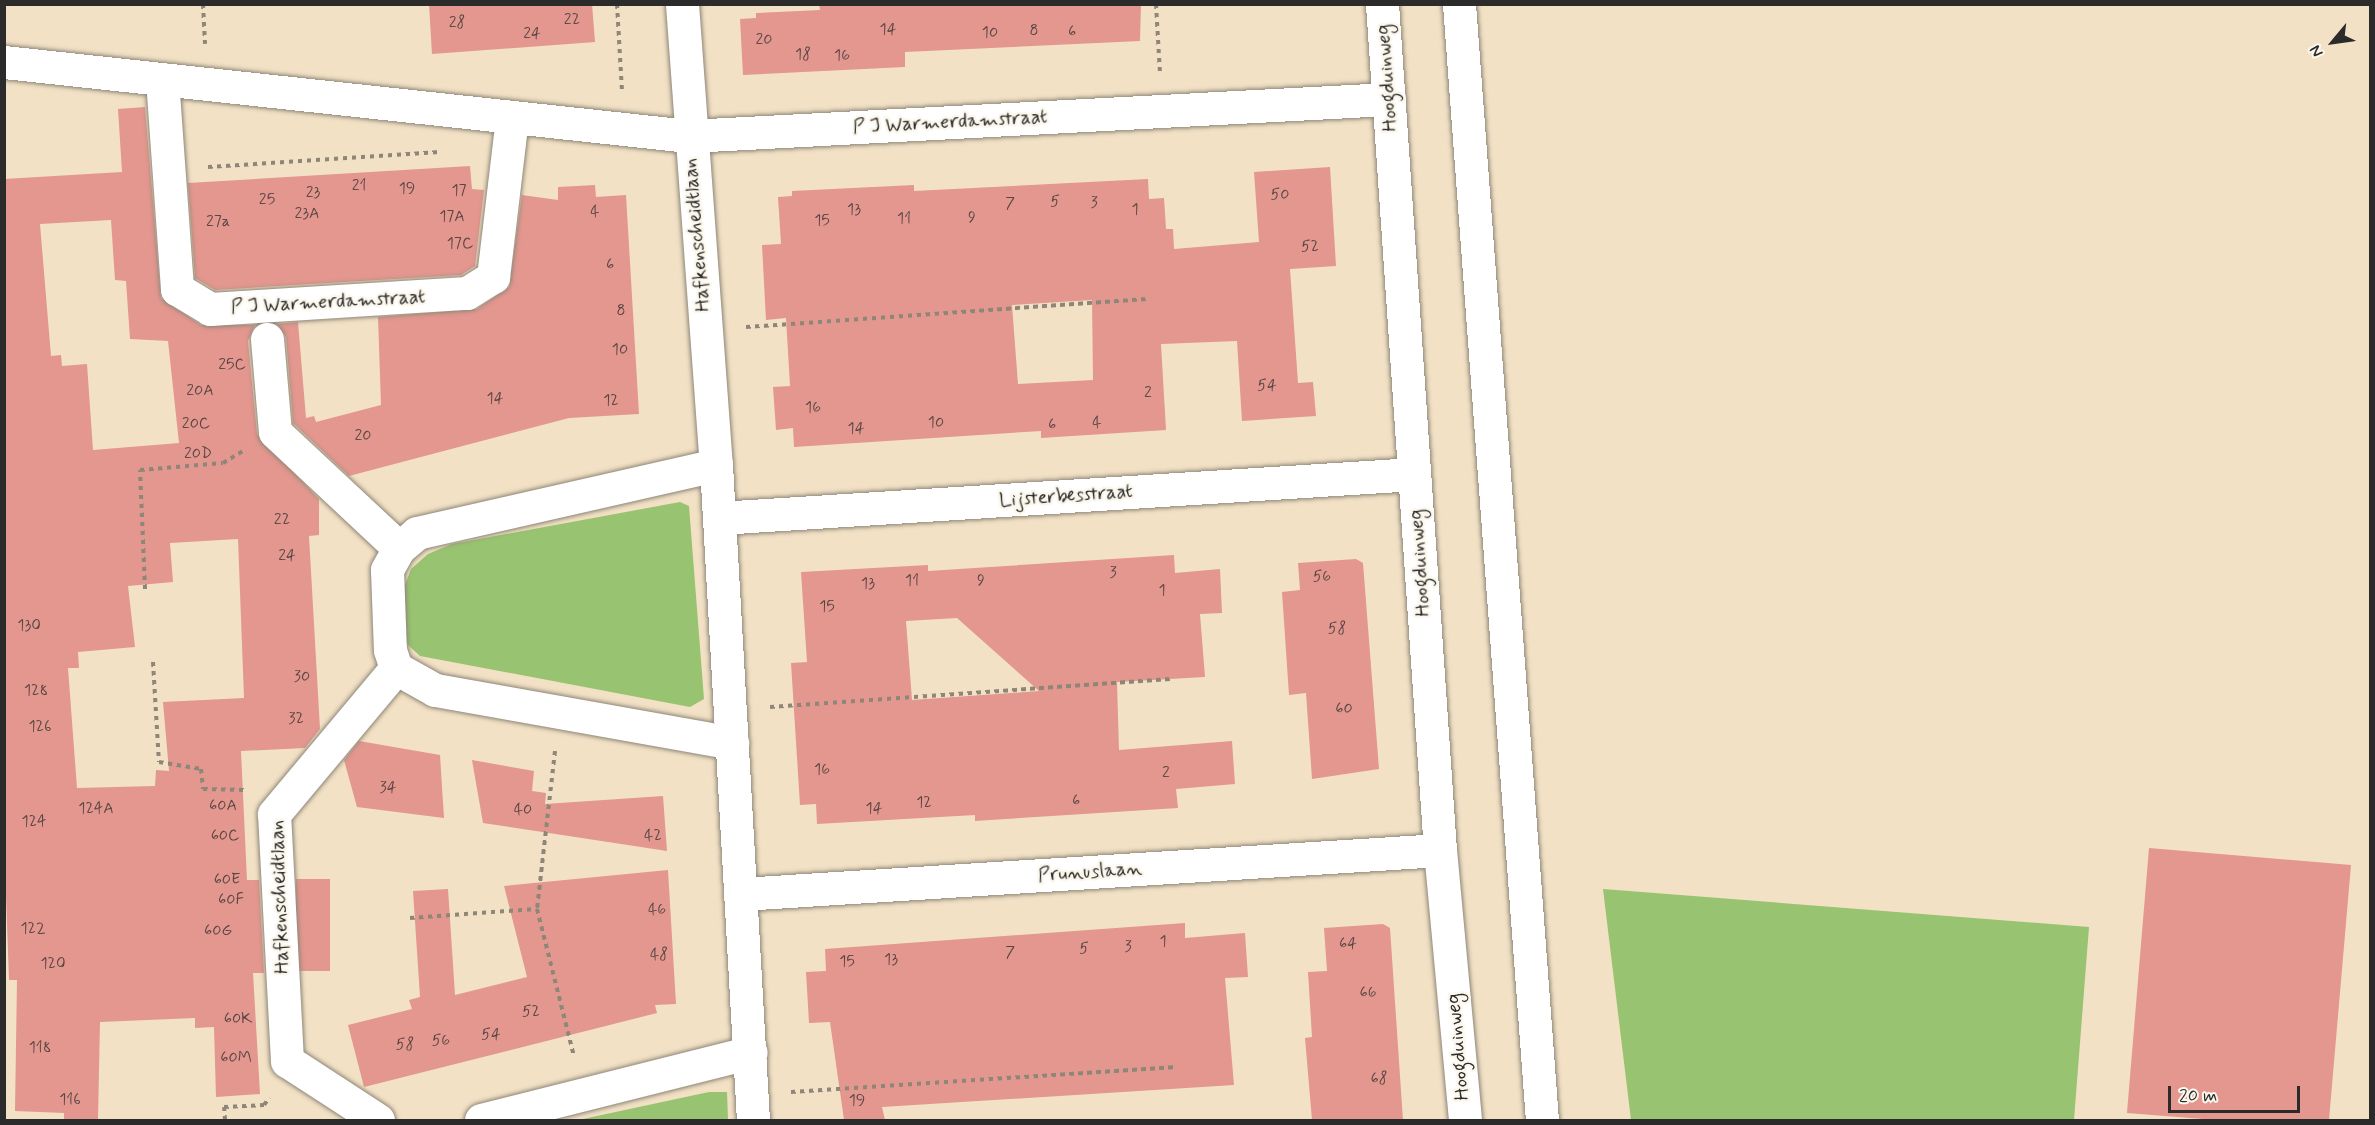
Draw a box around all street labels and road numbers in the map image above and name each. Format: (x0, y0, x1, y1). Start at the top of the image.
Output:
street label: Hoogduinweg (1371, 24, 1403, 132)
street label: P J Warmerdamstraat (848, 105, 1052, 139)
street label: Hafkenscheidtlaan (678, 157, 716, 313)
street label: P J Warmerdamstraat (226, 285, 430, 319)
street label: Lijsterbesstraat (998, 479, 1134, 513)
street label: Hoogduinweg (1404, 509, 1436, 617)
street label: Hafkenscheidtlaan (265, 820, 295, 974)
street label: Prunuslaan (1037, 856, 1143, 888)
street label: Hoogduinweg (1441, 992, 1475, 1102)

